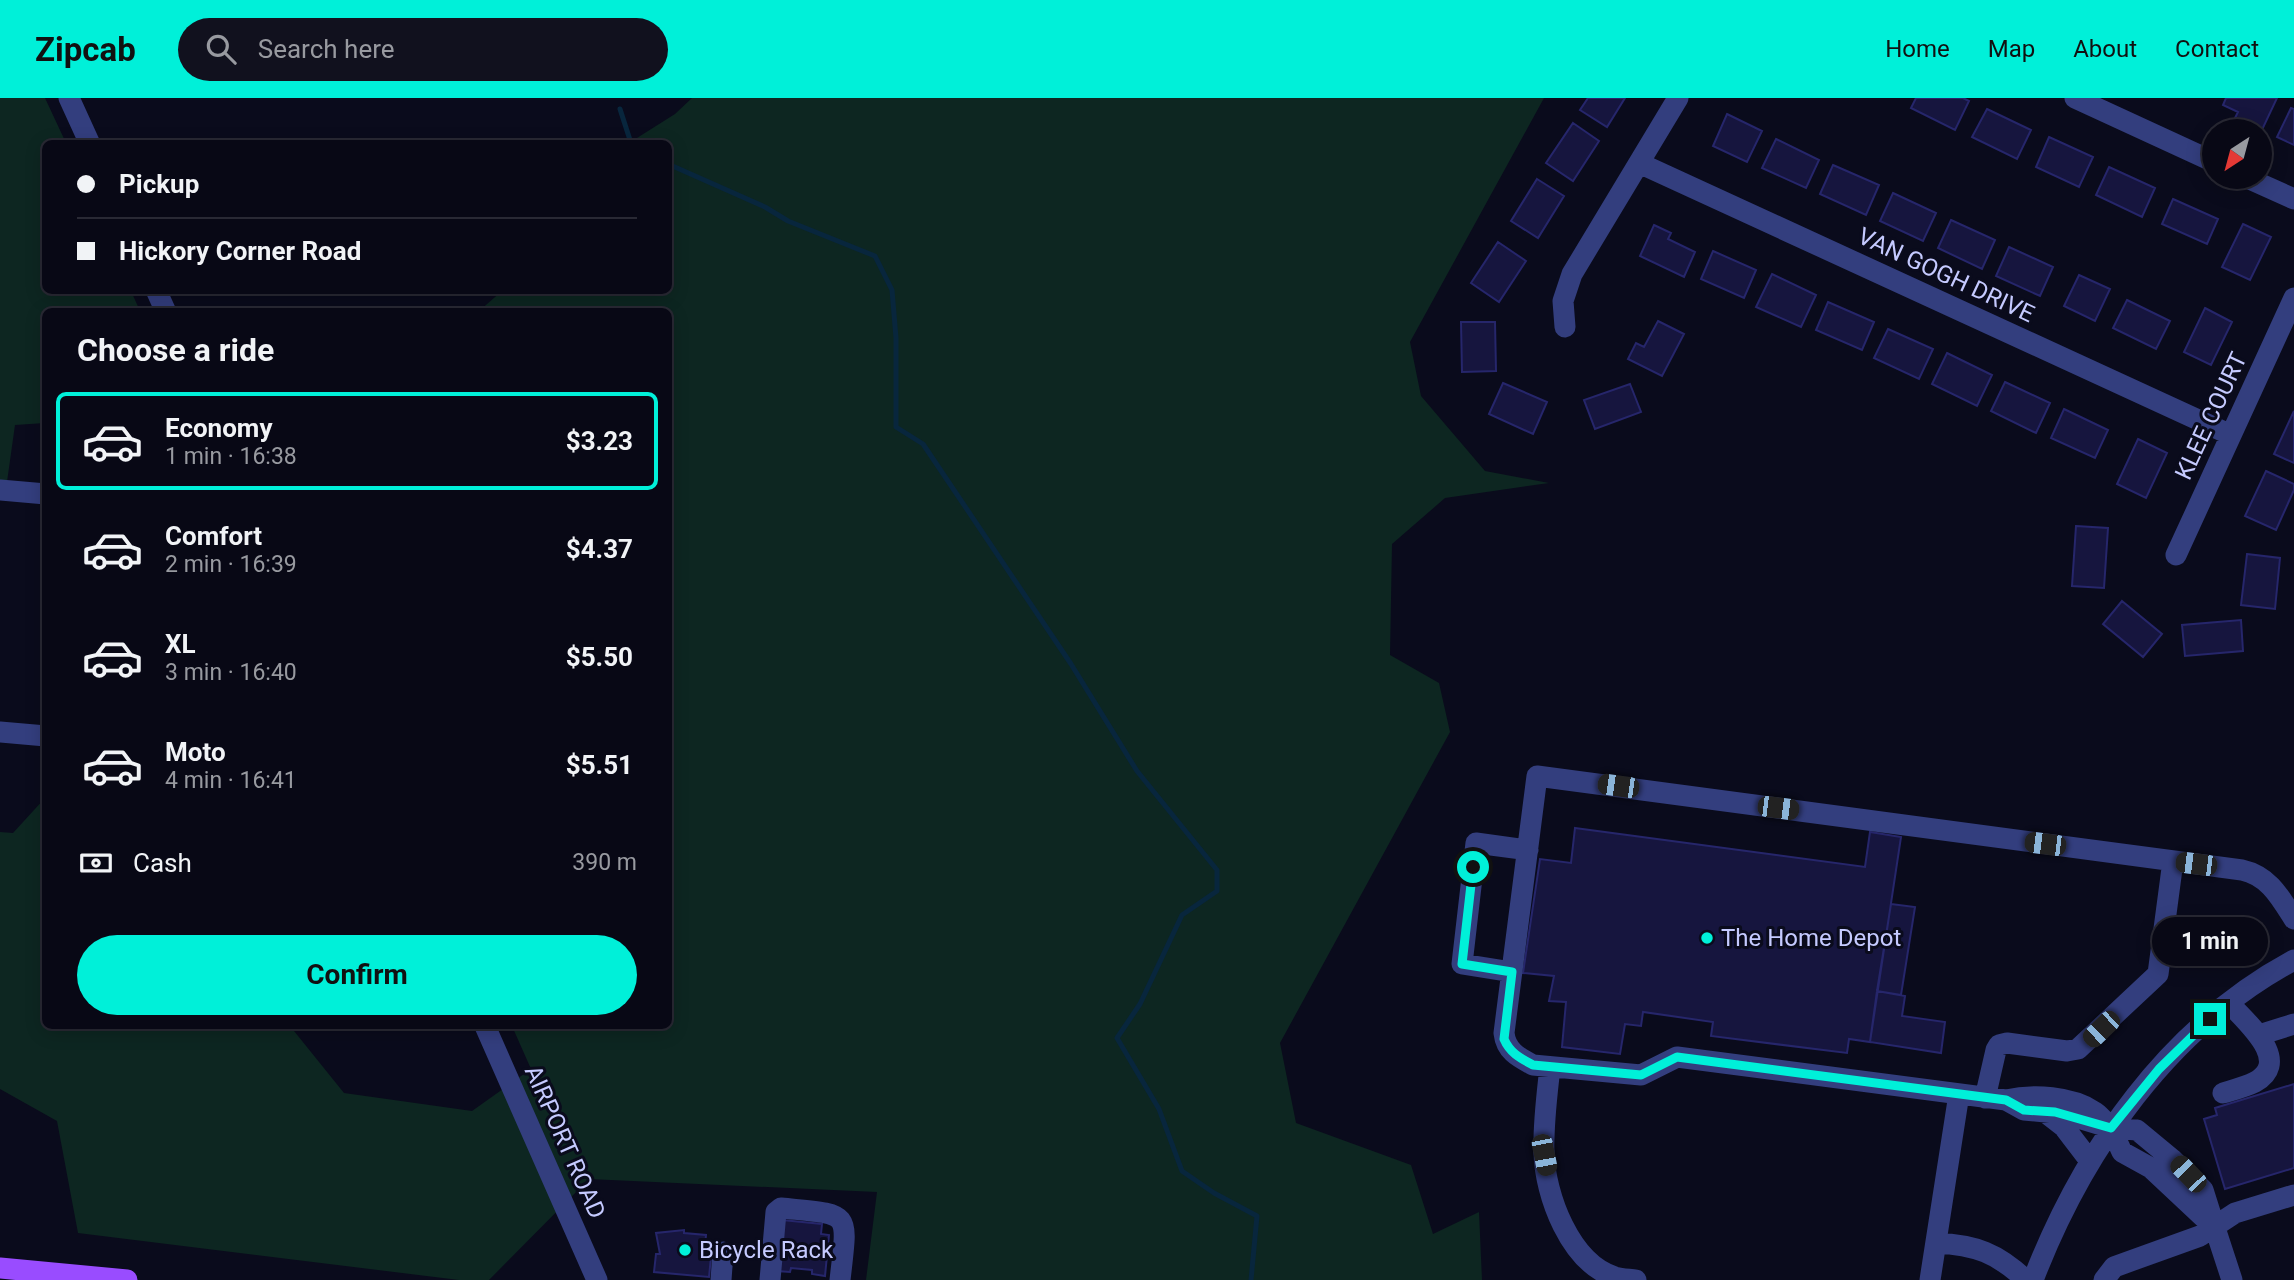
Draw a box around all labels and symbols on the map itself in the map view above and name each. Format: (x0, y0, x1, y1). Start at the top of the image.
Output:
north arrow (2202, 119, 2272, 189)
street label: VAN GOGH DRIVE (1853, 222, 2039, 328)
street label: KLEE COURT (2169, 348, 2253, 484)
car (1596, 773, 1641, 799)
car (1756, 795, 1801, 821)
car (2023, 831, 2068, 857)
route start (1457, 851, 1489, 883)
car (2174, 851, 2219, 877)
callout: 1 min (2152, 918, 2268, 967)
place label: The Home Depot (1721, 924, 1901, 952)
marker: The Home Depot (1699, 930, 1715, 946)
route end (2194, 1003, 2226, 1035)
car (2079, 1007, 2124, 1051)
street label: AIRPORT ROAD (519, 1061, 611, 1223)
car (1530, 1132, 1559, 1178)
car (2166, 1152, 2211, 1196)
place label: Bicycle Rack (699, 1236, 834, 1264)
marker: Bicycle Rack (677, 1242, 693, 1258)

